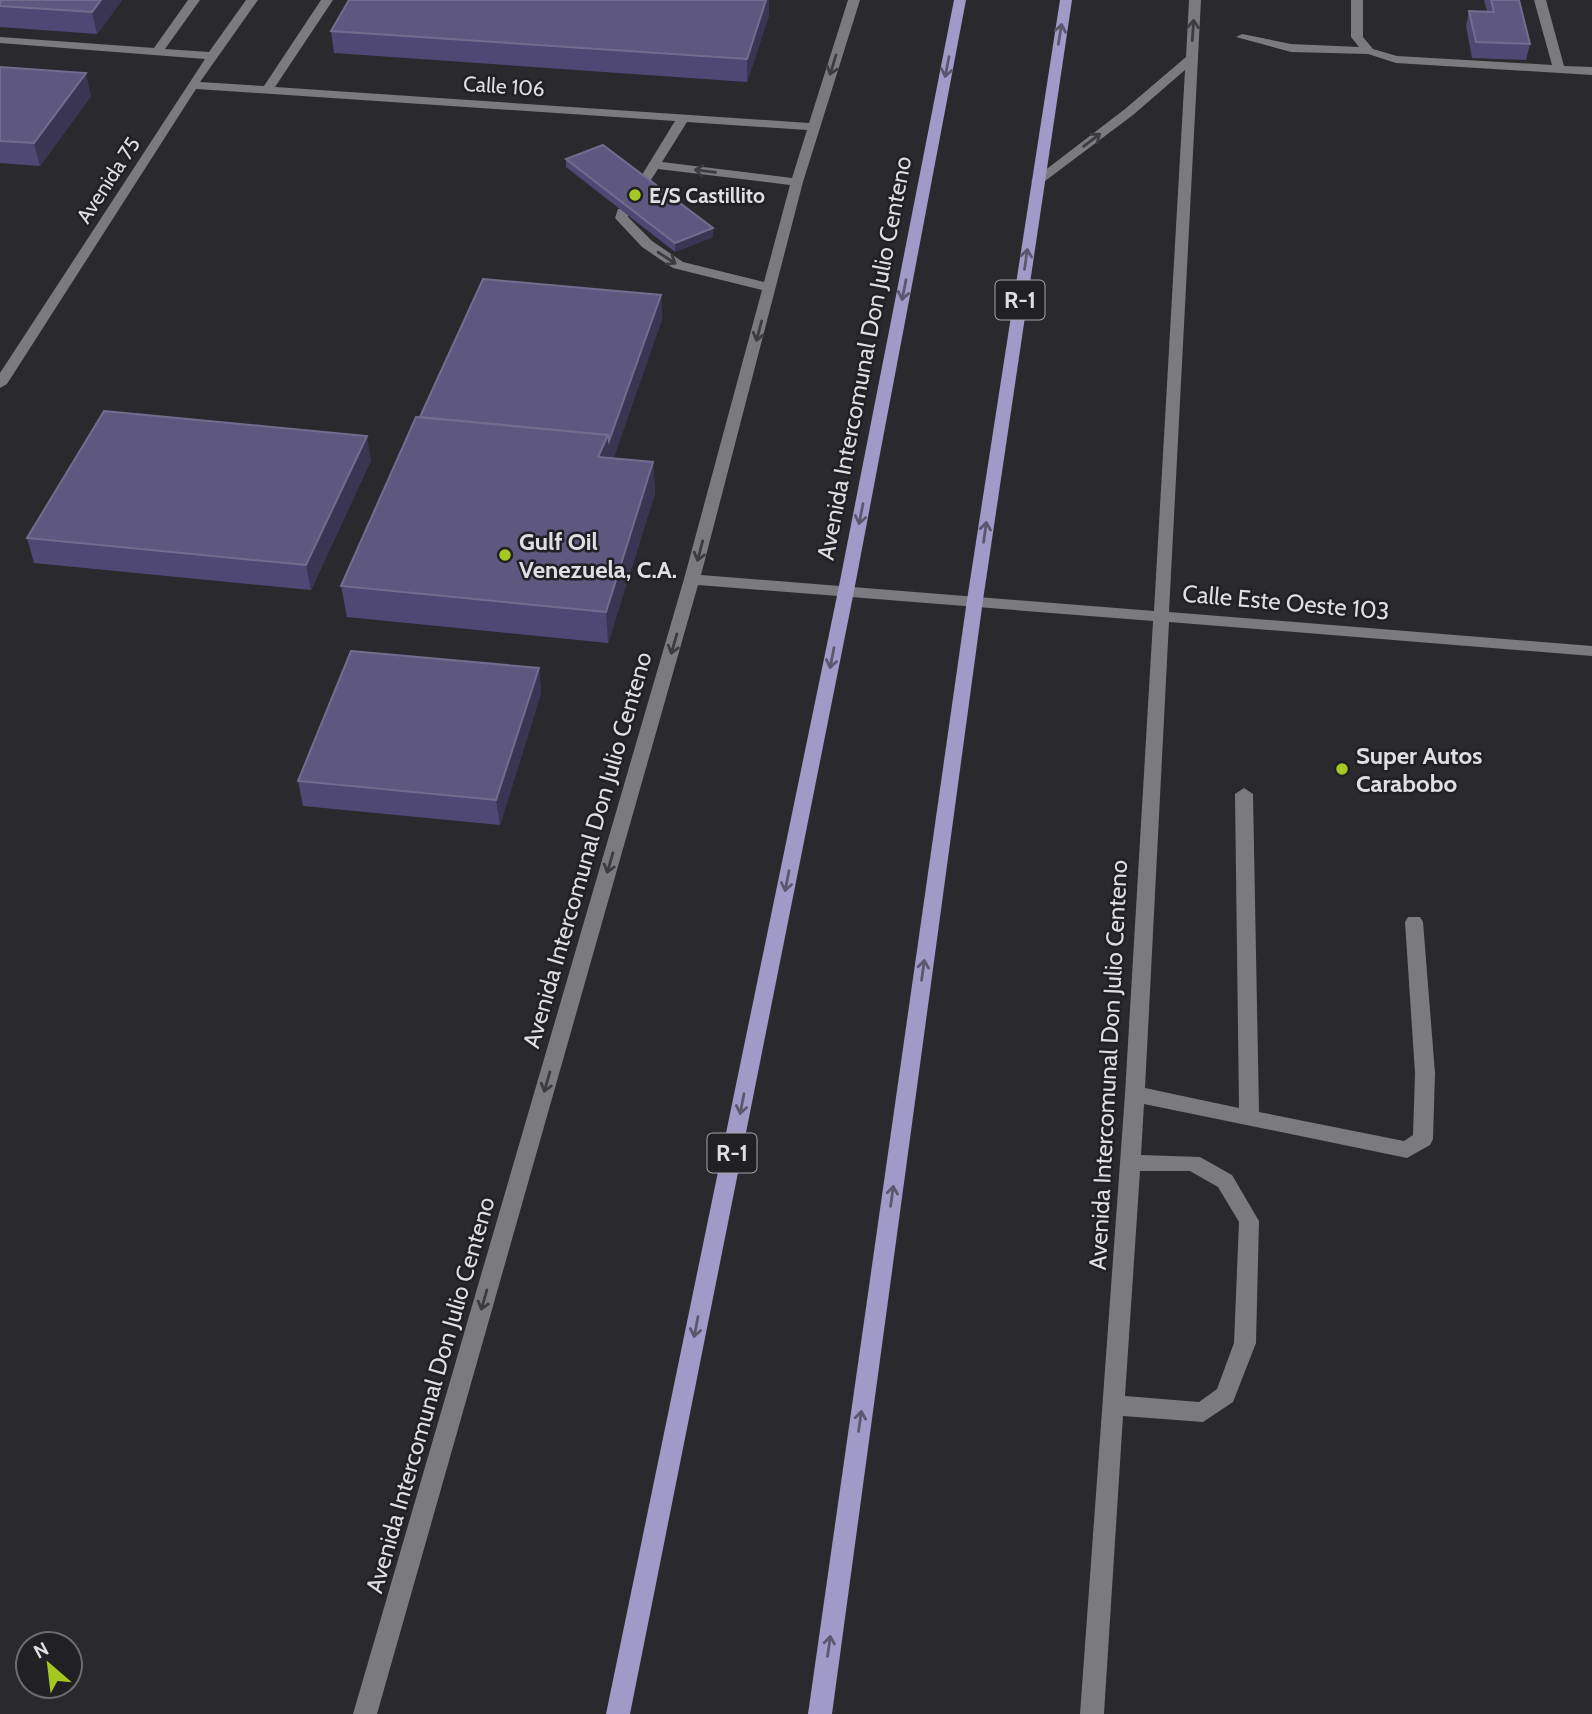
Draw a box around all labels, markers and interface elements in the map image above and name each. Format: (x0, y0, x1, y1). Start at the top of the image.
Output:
one-way arrow (1187, 19, 1200, 41)
one-way arrow (1054, 23, 1067, 46)
one-way arrow (826, 54, 839, 76)
one-way arrow (939, 55, 953, 78)
street label: Calle 106 (462, 71, 546, 101)
street label: Avenida 75 (71, 132, 145, 228)
one-way arrow (1082, 132, 1100, 147)
street label: Avenida Intercomunal Don Julio Centeno (811, 154, 917, 562)
one-way arrow (694, 165, 717, 178)
place label: E/S Castillito (649, 183, 765, 208)
marker: E/S Castillito (627, 187, 643, 203)
one-way arrow (1019, 248, 1032, 271)
one-way arrow (657, 251, 677, 265)
one-way arrow (896, 278, 910, 301)
road number: R-1 (996, 280, 1044, 320)
one-way arrow (752, 320, 765, 342)
one-way arrow (853, 502, 867, 525)
one-way arrow (979, 522, 992, 544)
place label: Gulf Oil Venezuela, C.A. (519, 527, 677, 584)
one-way arrow (693, 539, 706, 562)
marker: Gulf Oil Venezuela, C.A. (497, 547, 513, 563)
street label: Calle Este Oeste 103 (1181, 578, 1391, 626)
one-way arrow (666, 633, 679, 655)
one-way arrow (825, 646, 839, 669)
street label: Avenida Intercomunal Don Julio Centeno (516, 649, 658, 1051)
place label: Super Autos Carabobo (1356, 741, 1482, 798)
marker: Super Autos Carabobo (1334, 761, 1350, 777)
one-way arrow (603, 852, 616, 874)
street label: Avenida Intercomunal Don Julio Centeno (1083, 859, 1133, 1271)
one-way arrow (780, 869, 793, 892)
one-way arrow (917, 960, 930, 982)
one-way arrow (540, 1070, 553, 1092)
one-way arrow (734, 1092, 748, 1115)
road number: R-1 (708, 1134, 756, 1172)
one-way arrow (885, 1185, 898, 1208)
street label: Avenida Intercomunal Don Julio Centeno (359, 1194, 501, 1596)
one-way arrow (477, 1289, 490, 1311)
one-way arrow (689, 1315, 703, 1338)
one-way arrow (854, 1410, 867, 1433)
north arrow (14, 1630, 84, 1700)
one-way arrow (822, 1635, 835, 1658)
text: N (30, 1637, 53, 1664)

